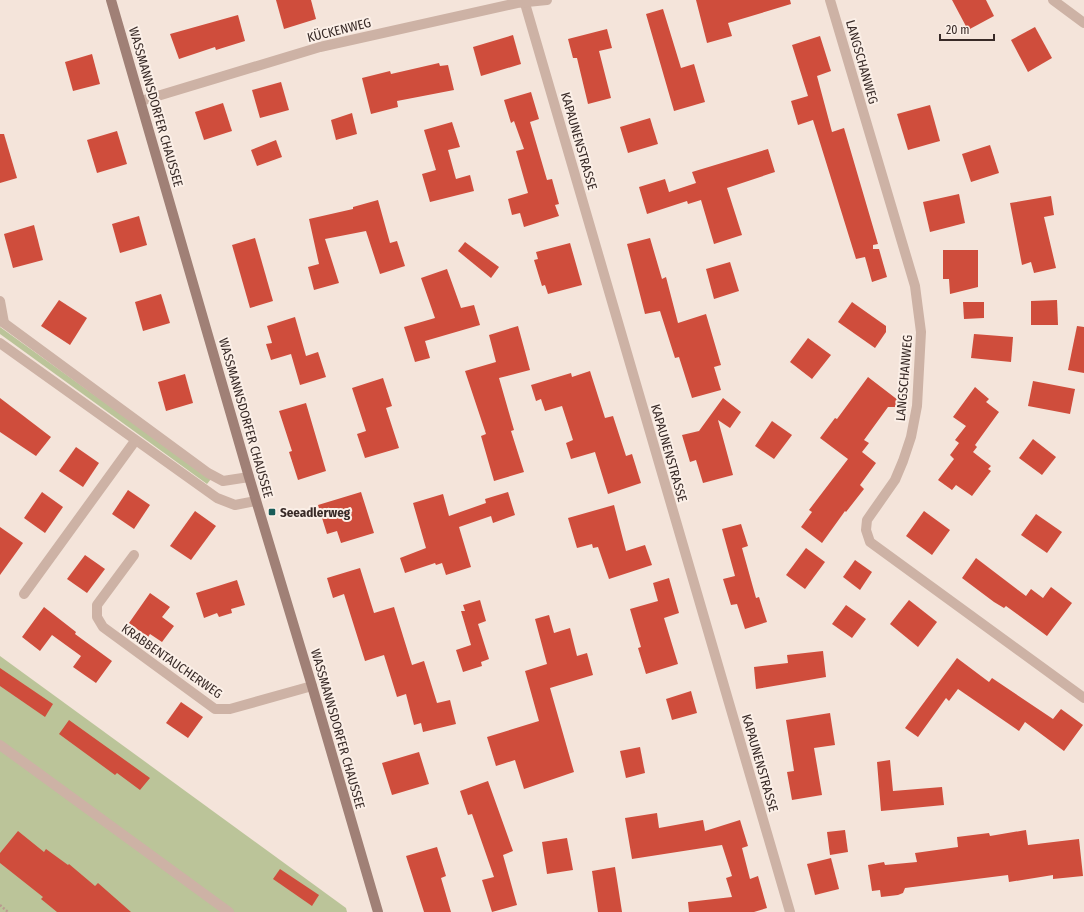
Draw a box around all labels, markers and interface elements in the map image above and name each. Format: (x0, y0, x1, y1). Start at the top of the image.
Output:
street label: KÜCKENWEG (305, 14, 372, 45)
scale bar (940, 16, 994, 42)
street label: LANGSCHANWEG (843, 18, 881, 106)
text: 20 m (946, 23, 970, 37)
street label: WASSMANNSDORFER CHAUSSEE (126, 25, 186, 189)
street label: KAPAUNENSTRASSE (558, 90, 600, 192)
street label: LANGSCHANWEG (893, 334, 915, 422)
street label: WASSMANNSDORFER CHAUSSEE (216, 336, 276, 500)
street label: KAPAUNENSTRASSE (648, 402, 690, 504)
place label: Seeadlerweg (280, 505, 351, 520)
marker: Seeadlerweg (267, 507, 277, 517)
street label: KRABBENTAUCHERWEG (119, 621, 225, 701)
street label: WASSMANNSDORFER CHAUSSEE (308, 647, 368, 811)
street label: KAPAUNENSTRASSE (739, 712, 781, 814)

